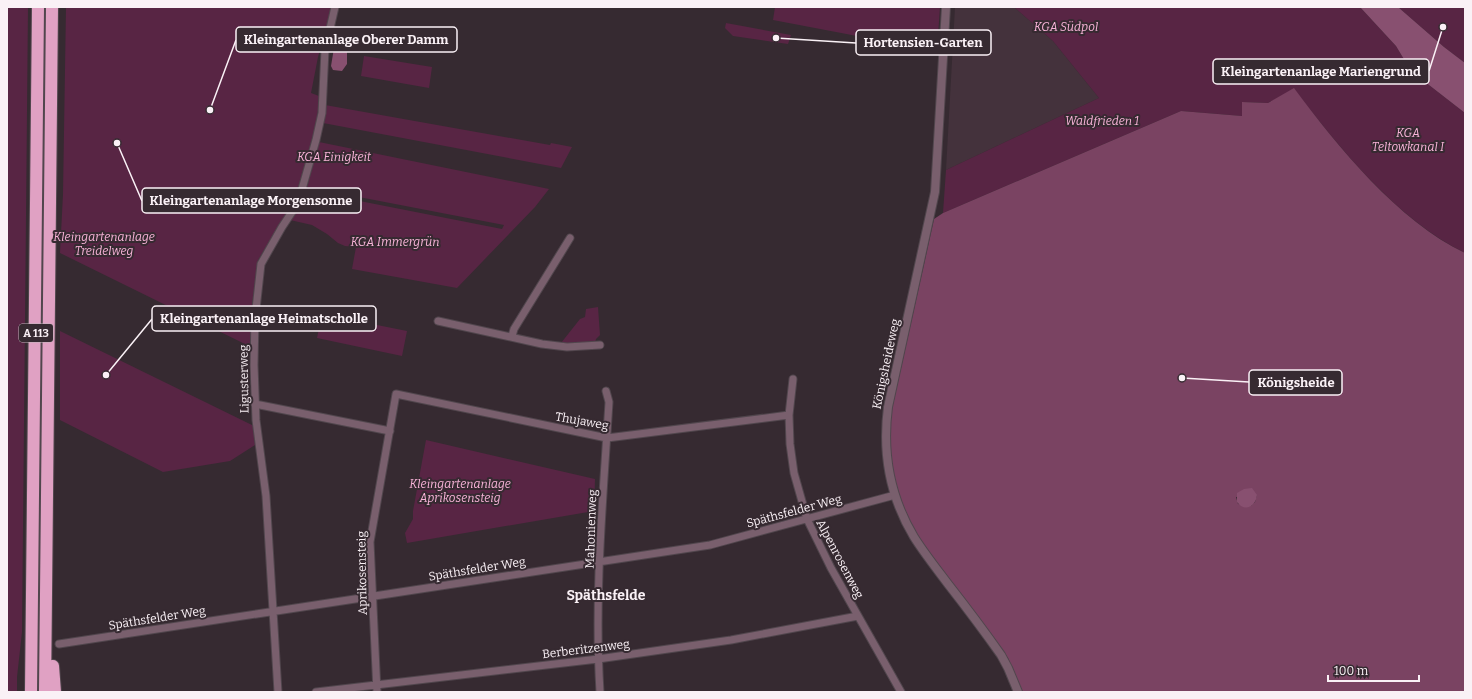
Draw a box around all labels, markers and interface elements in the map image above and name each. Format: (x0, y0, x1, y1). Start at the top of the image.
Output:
park label: KGA Südpol (1034, 20, 1098, 34)
callout: Kleingartenanlage Oberer Damm (236, 27, 457, 52)
callout: Hortensien-Garten (856, 30, 991, 55)
text: Kleingartenanlage Oberer Damm (244, 32, 449, 47)
text: Hortensien-Garten (863, 35, 983, 50)
callout: Kleingartenanlage Mariengrund (1213, 59, 1429, 84)
text: Kleingartenanlage Mariengrund (1221, 64, 1421, 79)
park label: Waldfrieden 1 (1065, 114, 1139, 128)
park label: KGA Teltowkanal I (1372, 126, 1445, 154)
park label: KGA Einigkeit (297, 150, 372, 164)
callout: Kleingartenanlage Morgensonne (142, 188, 361, 213)
text: Kleingartenanlage Morgensonne (150, 193, 352, 208)
park label: Kleingartenanlage Treidelweg (53, 230, 155, 258)
park label: KGA Immergrün (350, 235, 440, 249)
callout: Kleingartenanlage Heimatscholle (152, 306, 376, 331)
text: Kleingartenanlage Heimatscholle (160, 311, 368, 326)
street label: Königsheideweg (870, 317, 902, 410)
road number: A 113 (19, 324, 53, 342)
street label: Ligusterweg (236, 344, 252, 413)
callout: Königsheide (1249, 370, 1342, 395)
text: Königsheide (1257, 375, 1335, 390)
street label: Thujaweg (554, 409, 610, 433)
park label: Kleingartenanlage Aprikosensteig (409, 477, 511, 505)
street label: Mahonienweg (583, 489, 599, 569)
street label: Späthsfelder Weg (745, 491, 843, 530)
street label: Alpenrosenweg (813, 517, 867, 601)
street label: Aprikosensteig (354, 531, 370, 615)
street label: Späthsfelder Weg (427, 554, 527, 584)
district label: Späthsfelde (567, 587, 646, 604)
street label: Späthsfelder Weg (107, 603, 207, 633)
street label: Berberitzenweg (541, 637, 631, 661)
scale bar (1328, 657, 1419, 683)
text: 100 m (1334, 664, 1369, 678)

